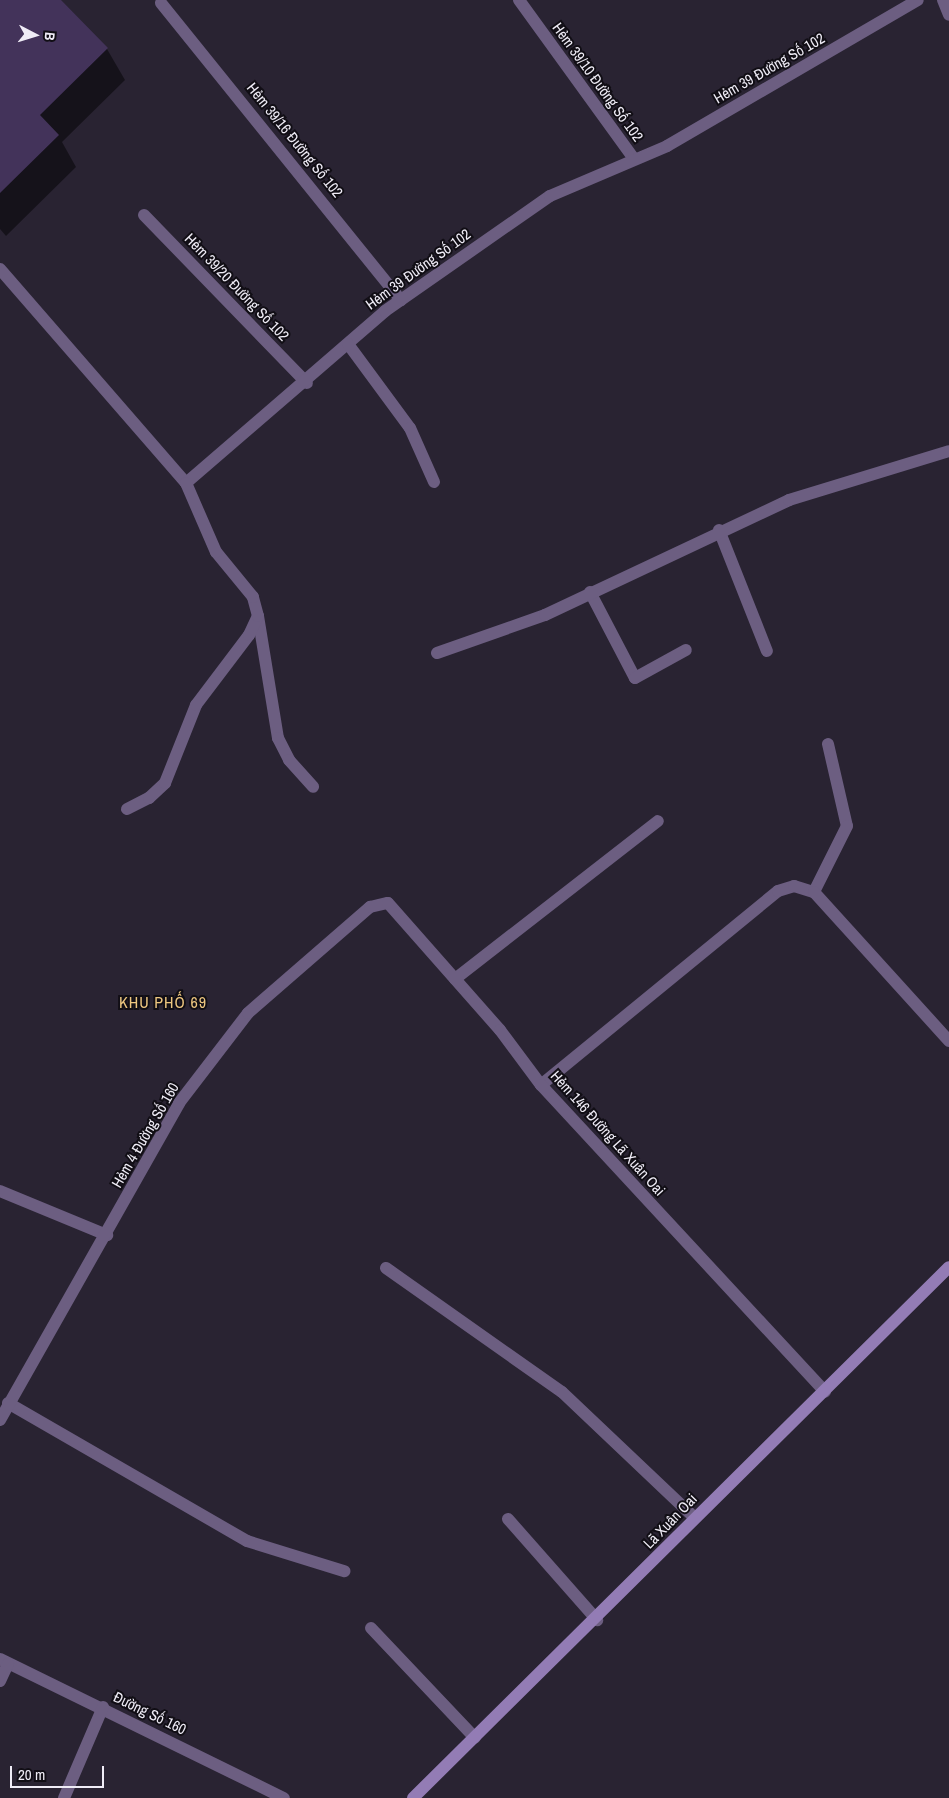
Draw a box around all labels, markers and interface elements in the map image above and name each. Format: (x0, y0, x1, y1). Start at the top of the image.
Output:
north arrow (10, 10, 60, 60)
street label: Hẻm 39/10 Đường Số 102 (549, 19, 647, 145)
street label: Hẻm 39 Đường Số 102 (710, 29, 828, 107)
text: B (41, 31, 59, 41)
street label: Hẻm 39/16 Đường Số 102 (243, 79, 347, 201)
street label: Hẻm 39 Đường Số 102 (362, 225, 474, 313)
street label: Hẻm 39/20 Đường Số 102 (181, 230, 293, 344)
district label: KHU PHỐ 69 (118, 992, 208, 1012)
street label: Hẻm 146 Đường Lã Xuân Oai (547, 1067, 669, 1199)
street label: Hẻm 4 Đường Số 160 (108, 1079, 182, 1191)
street label: Lã Xuân Oai (640, 1490, 700, 1552)
street label: Đường Số 160 (111, 1688, 189, 1738)
scale bar (12, 1756, 106, 1788)
text: 20 m (18, 1764, 45, 1785)

